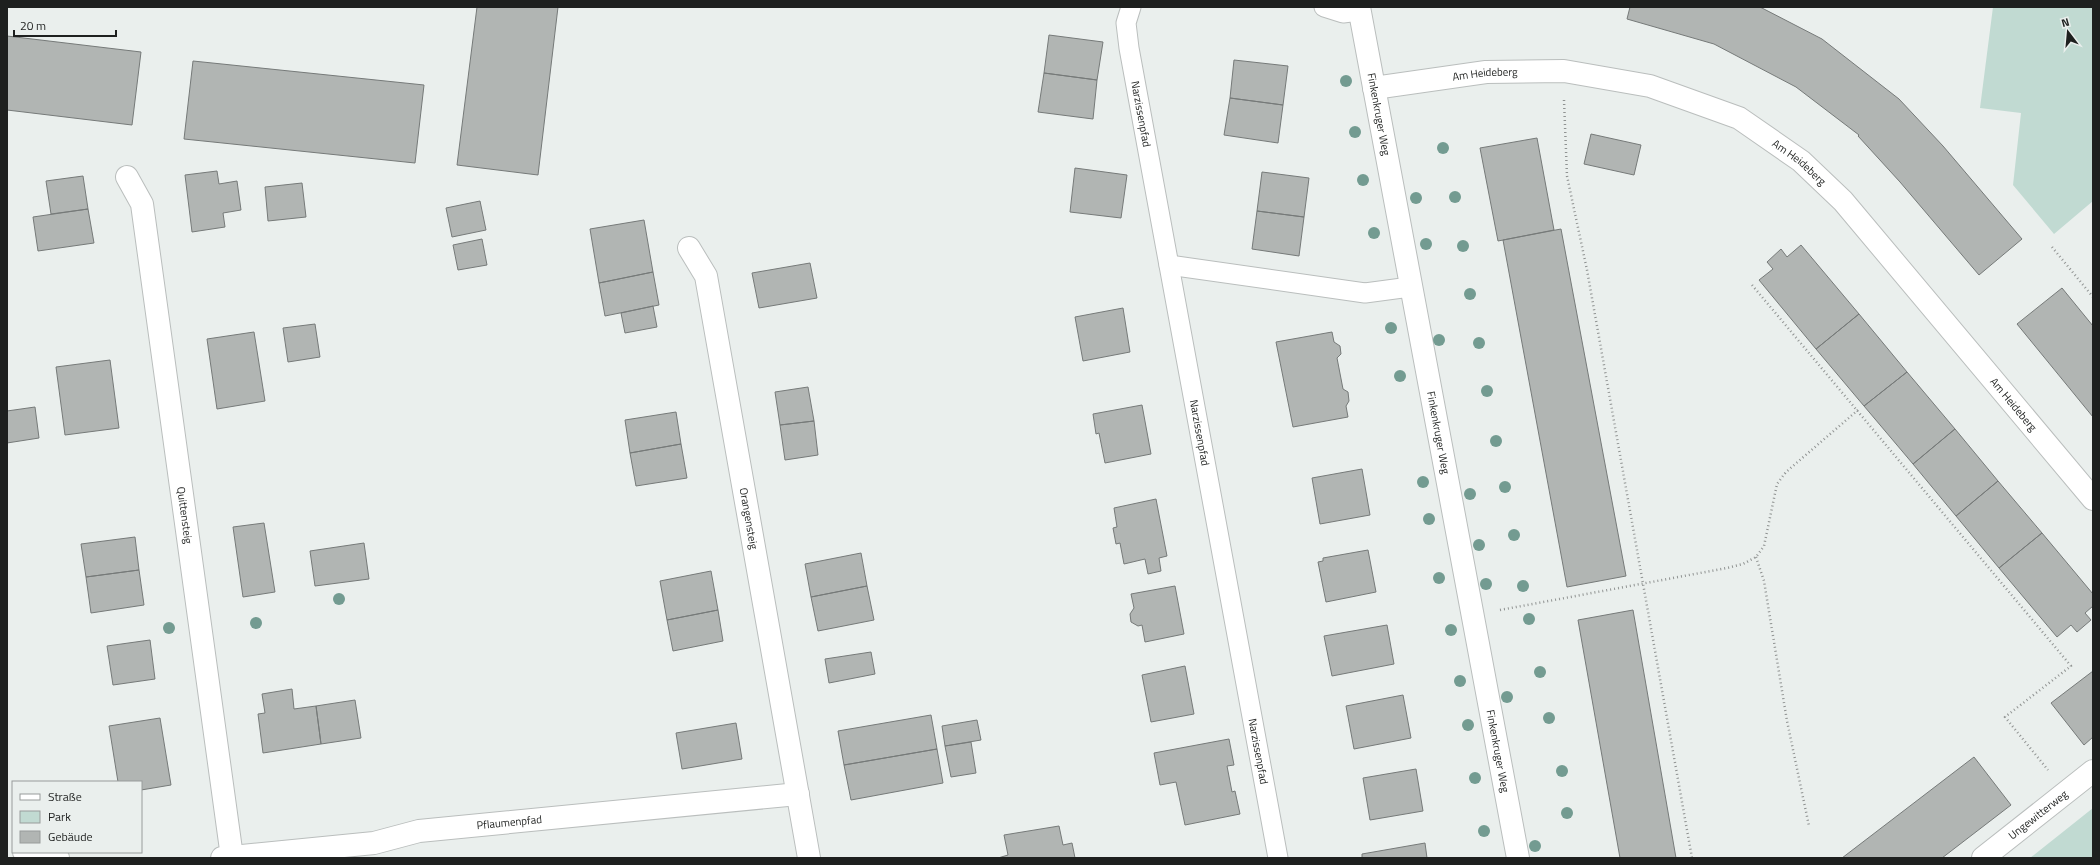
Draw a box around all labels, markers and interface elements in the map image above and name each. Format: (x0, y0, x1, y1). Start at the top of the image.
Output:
scale bar (14, 12, 116, 38)
north arrow (2048, 12, 2088, 52)
text: N (2059, 14, 2071, 31)
text: 20 m (20, 16, 46, 35)
street label: Am Heideberg (1451, 64, 1518, 85)
street label: Finkenkruger Weg (1363, 71, 1395, 157)
street label: Narzissenpfad (1127, 80, 1155, 148)
street label: Am Heideberg (1769, 135, 1830, 189)
street label: Am Heideberg (1986, 374, 2041, 435)
street label: Finkenkruger Weg (1423, 390, 1454, 476)
street label: Narzissenpfad (1186, 398, 1214, 467)
street label: Quittensteig (173, 486, 197, 545)
street label: Orangensteig (736, 486, 762, 551)
street label: Finkenkruger Weg (1482, 708, 1514, 794)
street label: Narzissenpfad (1244, 717, 1272, 786)
legend (12, 781, 142, 853)
street label: Ungewitterweg (2005, 786, 2071, 843)
text: Straße (48, 787, 82, 806)
text: Park (48, 807, 71, 826)
street label: Pflaumenpfad (476, 811, 543, 833)
text: Gebäude (48, 827, 93, 846)

